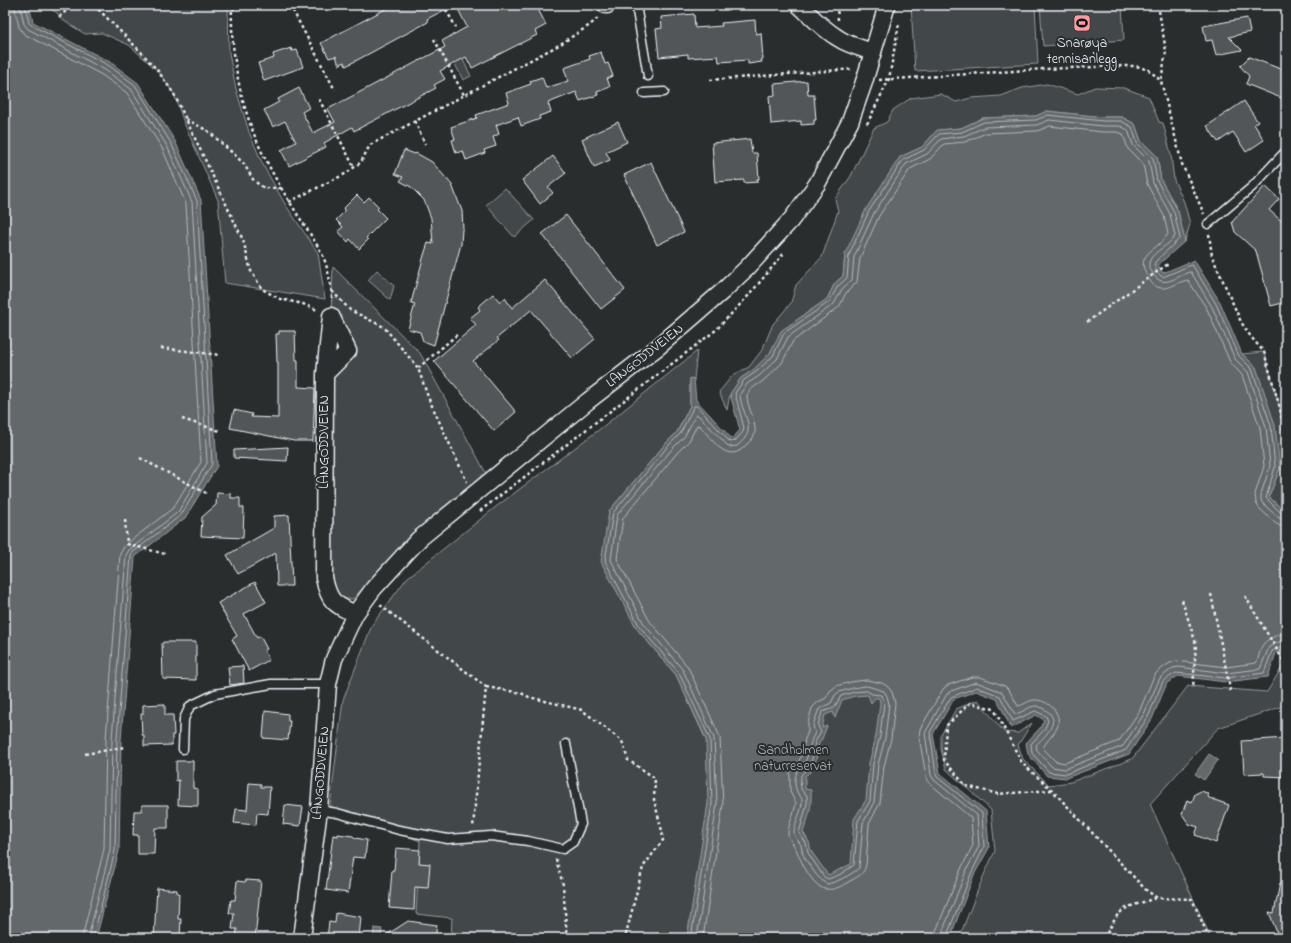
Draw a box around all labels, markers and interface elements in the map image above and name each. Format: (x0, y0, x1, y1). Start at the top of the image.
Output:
sports icon: Snarøya tennisanlegg (1072, 13, 1092, 33)
place label: Snarøya tennisanlegg (1047, 33, 1117, 71)
street label: LANGODDVEIEN (602, 319, 688, 393)
street label: LANGODDVEIEN (314, 395, 335, 489)
street label: LANGODDVEIEN (306, 725, 336, 821)
park label: Sandholmen naturreservat (754, 740, 832, 777)

